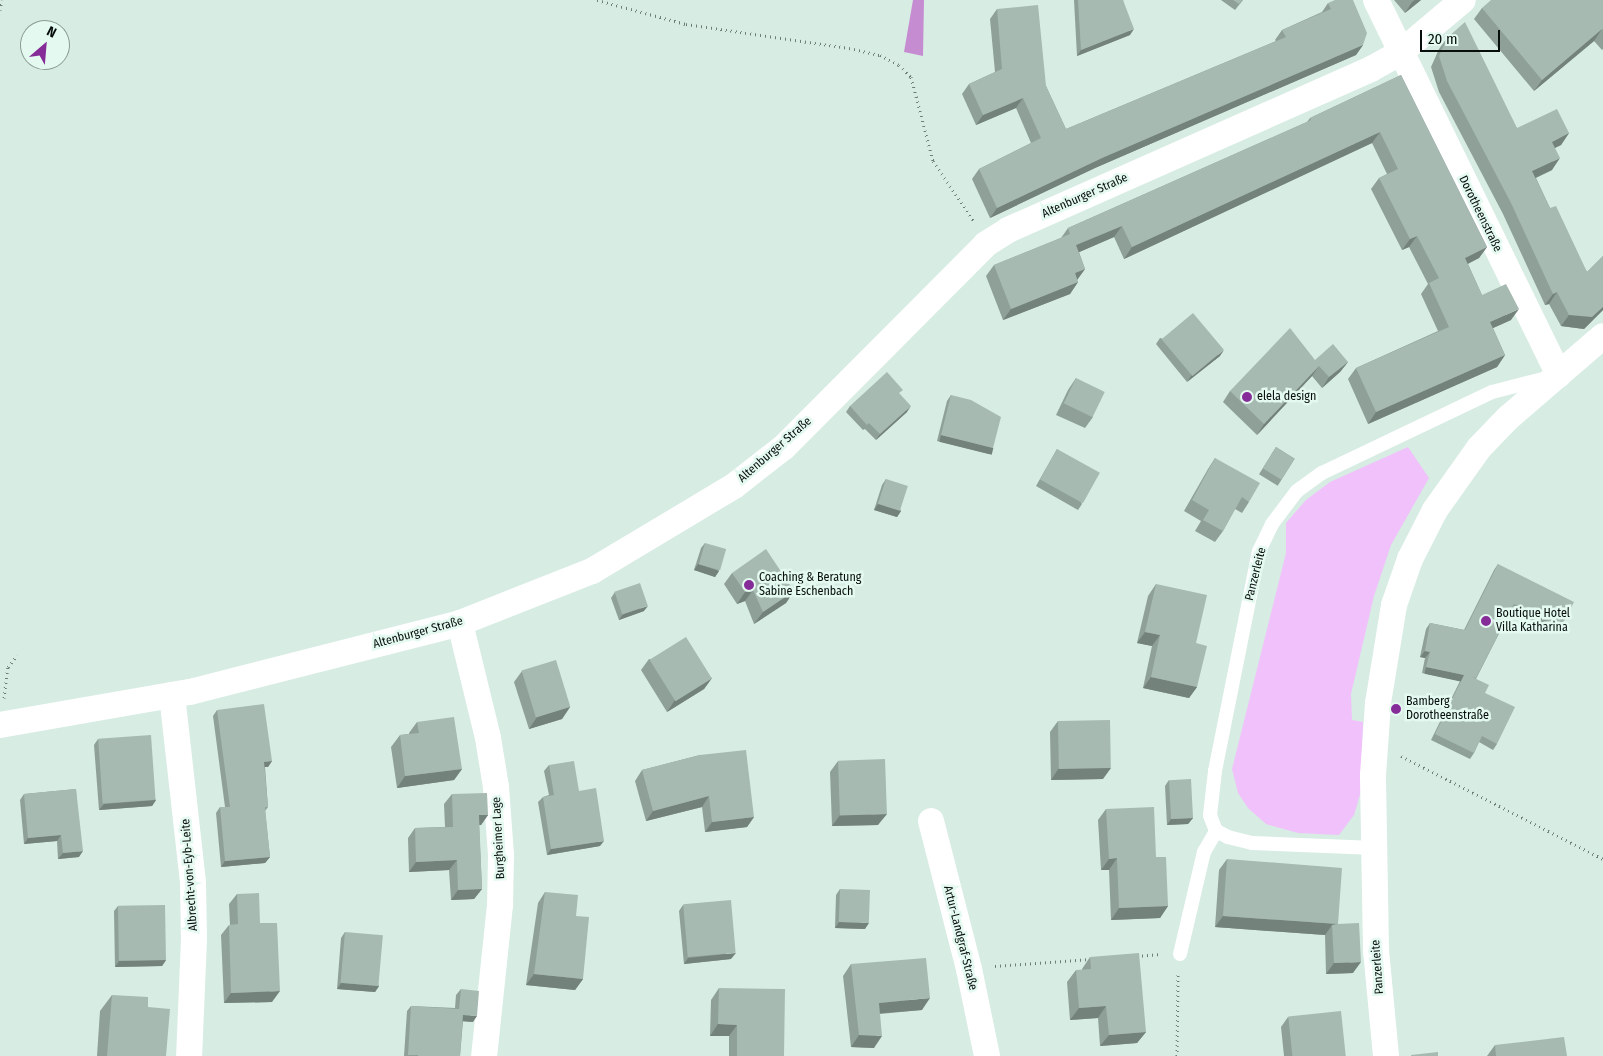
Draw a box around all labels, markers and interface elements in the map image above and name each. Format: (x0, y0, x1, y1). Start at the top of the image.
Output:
north arrow (20, 20, 70, 70)
scale bar (1423, 20, 1503, 52)
text: N (44, 23, 59, 42)
text: 20 m (1428, 30, 1458, 48)
street label: Altenburger Straße (1040, 171, 1130, 221)
street label: Dorotheenstraße (1455, 174, 1505, 254)
place label: elela design (1257, 390, 1316, 404)
marker: elela design (1241, 391, 1253, 403)
street label: Altenburger Straße (735, 414, 815, 486)
street label: Panzerleite (1242, 546, 1270, 602)
place label: Coaching & Beratung Sabine Eschenbach (759, 571, 861, 599)
marker: Coaching & Beratung Sabine Eschenbach (743, 579, 755, 591)
place label: Boutique Hotel Villa Katharina (1496, 607, 1570, 635)
street label: Altenburger Straße (371, 614, 465, 652)
marker: Boutique Hotel Villa Katharina (1480, 615, 1492, 627)
place label: Bamberg Dorotheenstraße (1406, 695, 1489, 723)
marker: Bamberg Dorotheenstraße (1390, 703, 1402, 715)
street label: Burgheimer Lage (490, 797, 508, 879)
street label: Albrecht-von-Eyb-Leite (179, 818, 201, 932)
street label: Artur-Landgraf-Straße (940, 884, 980, 992)
street label: Panzerleite (1369, 939, 1387, 995)

